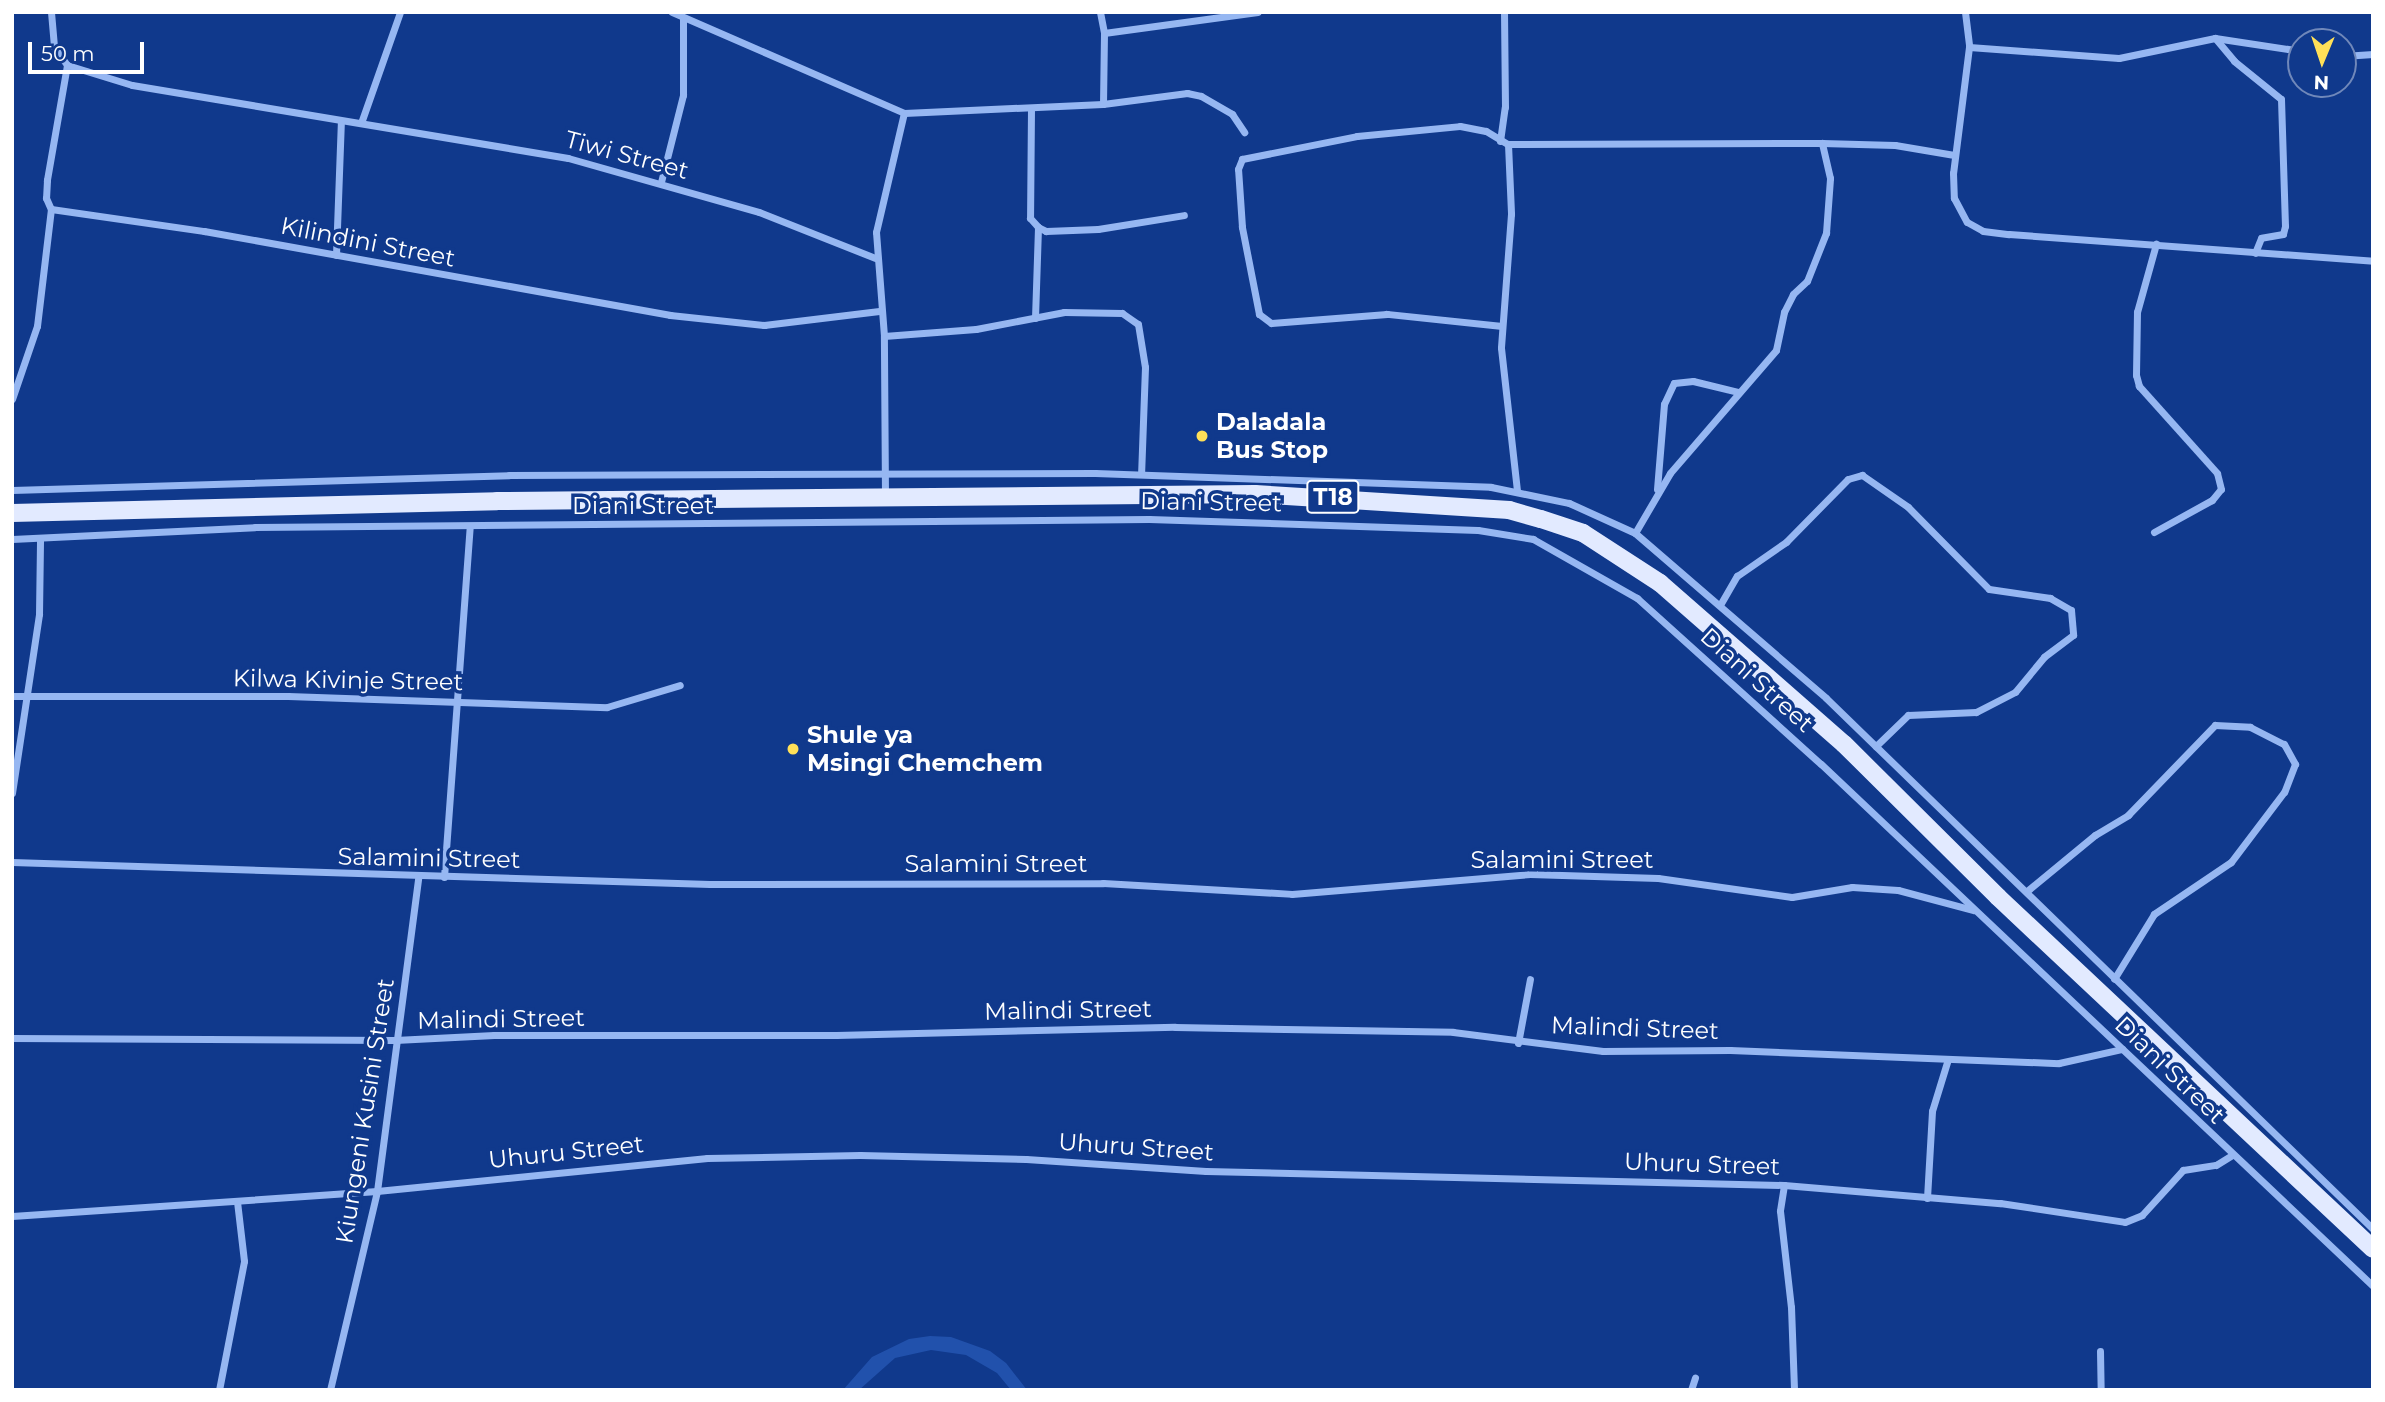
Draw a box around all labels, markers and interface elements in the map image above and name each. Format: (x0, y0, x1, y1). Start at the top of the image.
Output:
scale bar (32, 28, 147, 72)
north arrow (2287, 28, 2357, 98)
text: 50 m (41, 41, 95, 66)
text: N (2313, 71, 2329, 94)
street label: Tiwi Street (562, 125, 692, 185)
street label: Kilindini Street (278, 211, 458, 273)
place label: Daladala Bus Stop (1216, 408, 1328, 464)
marker: Daladala Bus Stop (1194, 428, 1210, 444)
road number: T18 (1305, 477, 1361, 516)
street label: Diani Street (1140, 486, 1282, 518)
street label: Diani Street (572, 492, 714, 520)
street label: Diani Street (1695, 622, 1819, 738)
street label: Kilwa Kivinje Street (233, 664, 463, 696)
place label: Shule ya Msingi Chemchem (807, 721, 1043, 777)
marker: Shule ya Msingi Chemchem (785, 741, 801, 757)
street label: Salamini Street (337, 842, 521, 874)
street label: Salamini Street (1471, 846, 1653, 874)
street label: Salamini Street (905, 850, 1087, 878)
street label: Kiungeni Kusini Street (330, 976, 400, 1246)
street label: Malindi Street (984, 994, 1152, 1026)
street label: Malindi Street (417, 1003, 585, 1035)
street label: Diani Street (2109, 1010, 2231, 1130)
street label: Malindi Street (1551, 1011, 1719, 1045)
street label: Uhuru Street (1057, 1127, 1215, 1167)
street label: Uhuru Street (487, 1130, 645, 1174)
street label: Uhuru Street (1624, 1147, 1780, 1181)

